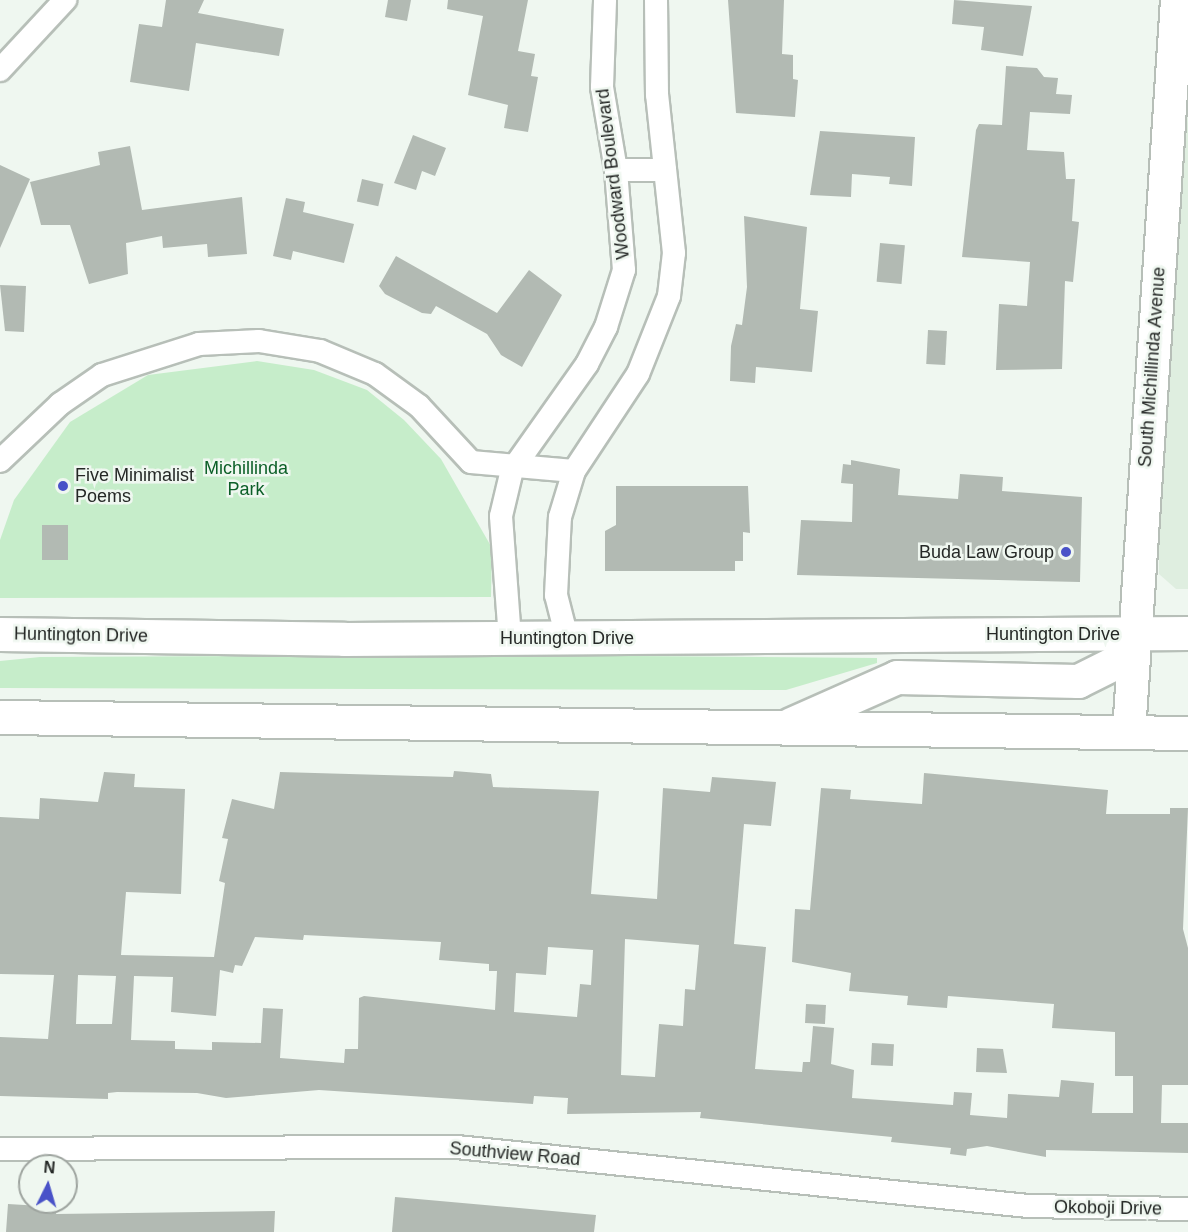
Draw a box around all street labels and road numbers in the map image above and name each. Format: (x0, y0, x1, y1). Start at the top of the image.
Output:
street label: Woodward Boulevard (592, 87, 634, 261)
street label: South Michillinda Avenue (1134, 266, 1170, 468)
street label: Huntington Drive (14, 623, 148, 647)
street label: Huntington Drive (986, 623, 1120, 645)
street label: Huntington Drive (500, 627, 634, 649)
street label: Southview Road (449, 1138, 581, 1170)
street label: Okoboji Drive (1054, 1196, 1162, 1220)

